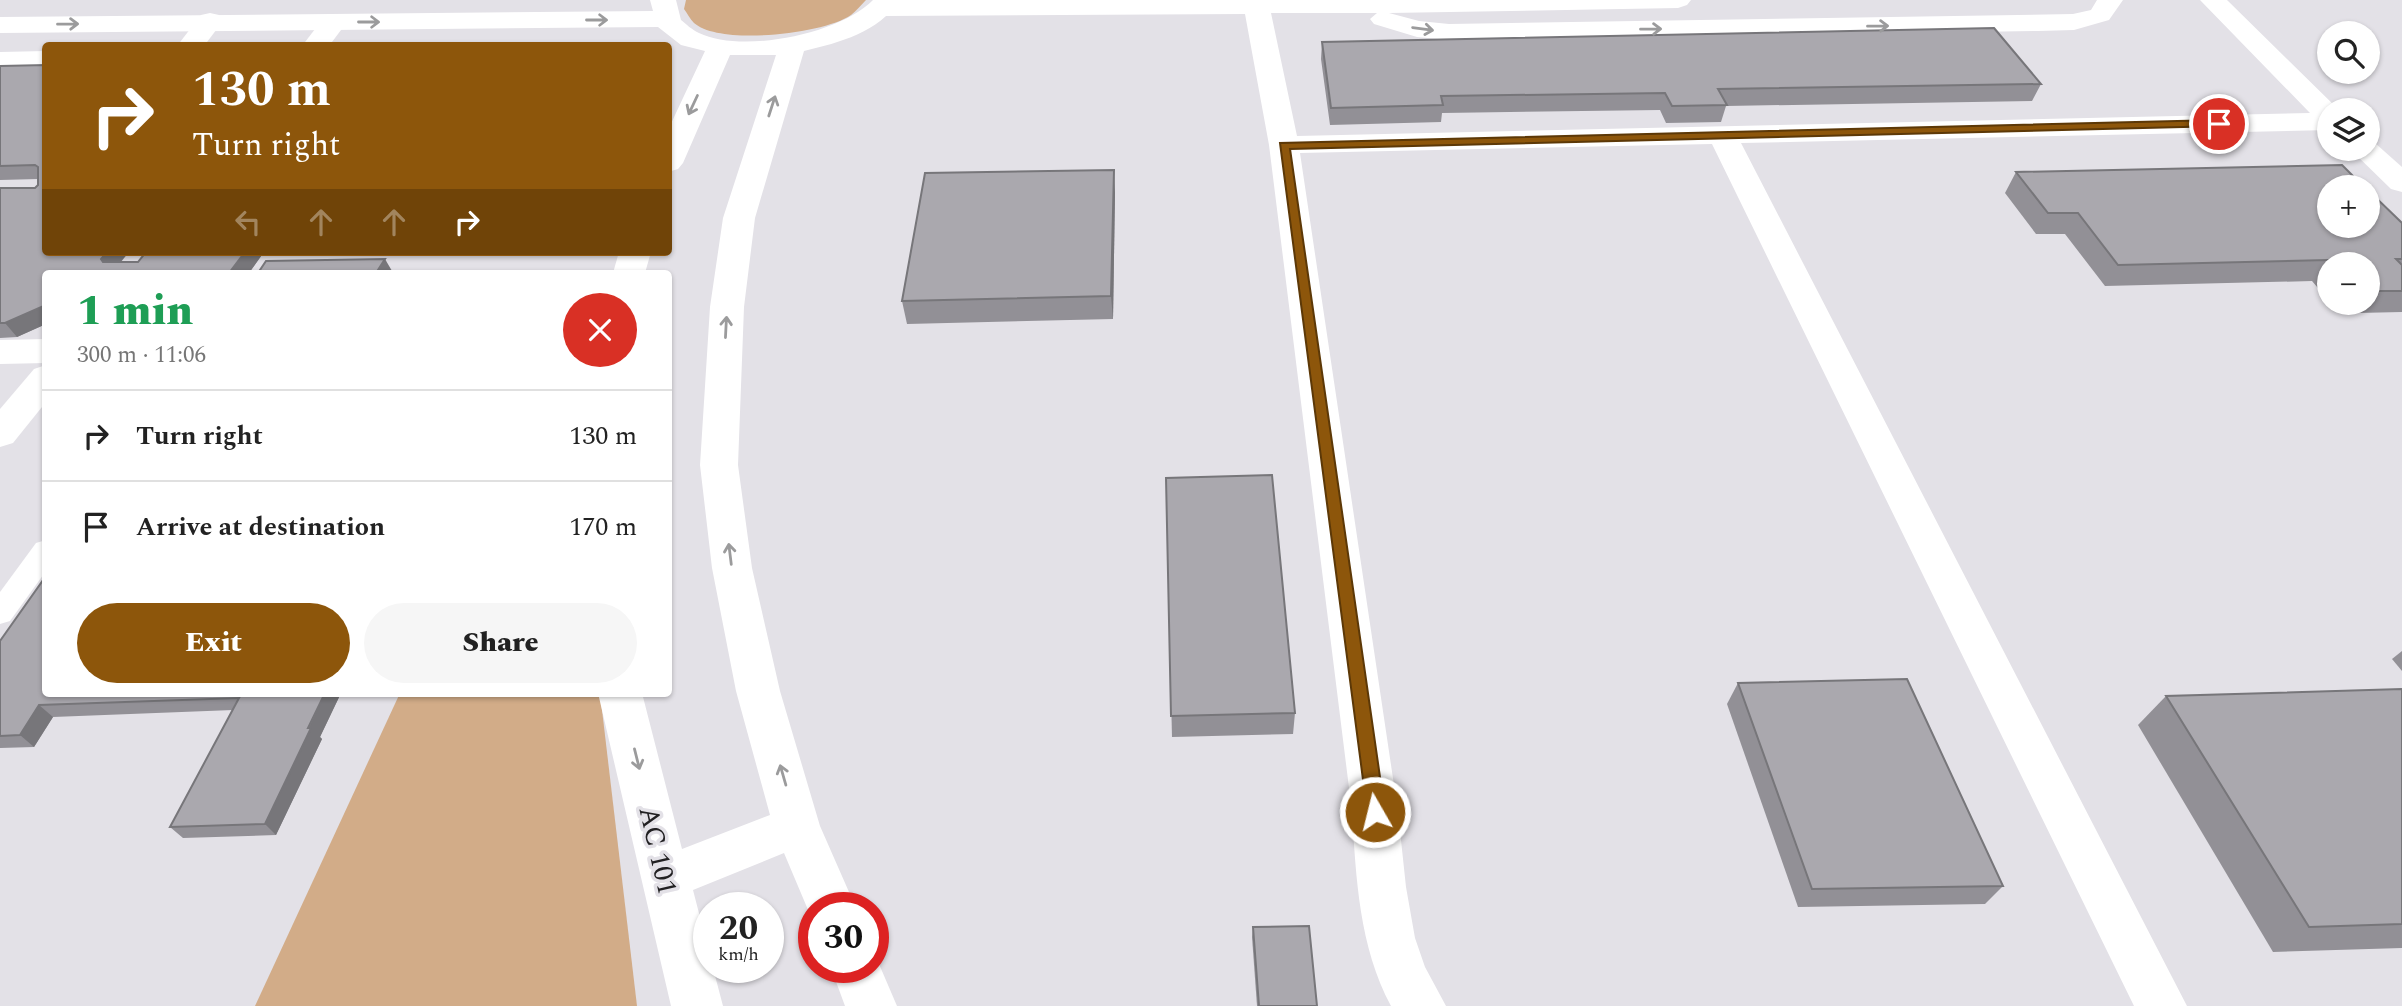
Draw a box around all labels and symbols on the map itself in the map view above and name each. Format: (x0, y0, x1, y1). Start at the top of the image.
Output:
one-way arrow (585, 13, 608, 27)
one-way arrow (357, 15, 380, 29)
one-way arrow (56, 17, 79, 30)
one-way arrow (1866, 19, 1889, 32)
one-way arrow (1639, 22, 1662, 36)
one-way arrow (1411, 23, 1434, 36)
one-way arrow (686, 93, 699, 115)
pin (2189, 94, 2249, 154)
one-way arrow (767, 95, 780, 117)
one-way arrow (720, 317, 733, 339)
one-way arrow (724, 543, 737, 566)
one-way arrow (631, 747, 644, 770)
one-way arrow (775, 765, 788, 787)
position arrow (1338, 775, 1412, 849)
street label: AC 101 (627, 802, 689, 899)
speed limit sign: 30 (798, 892, 889, 983)

